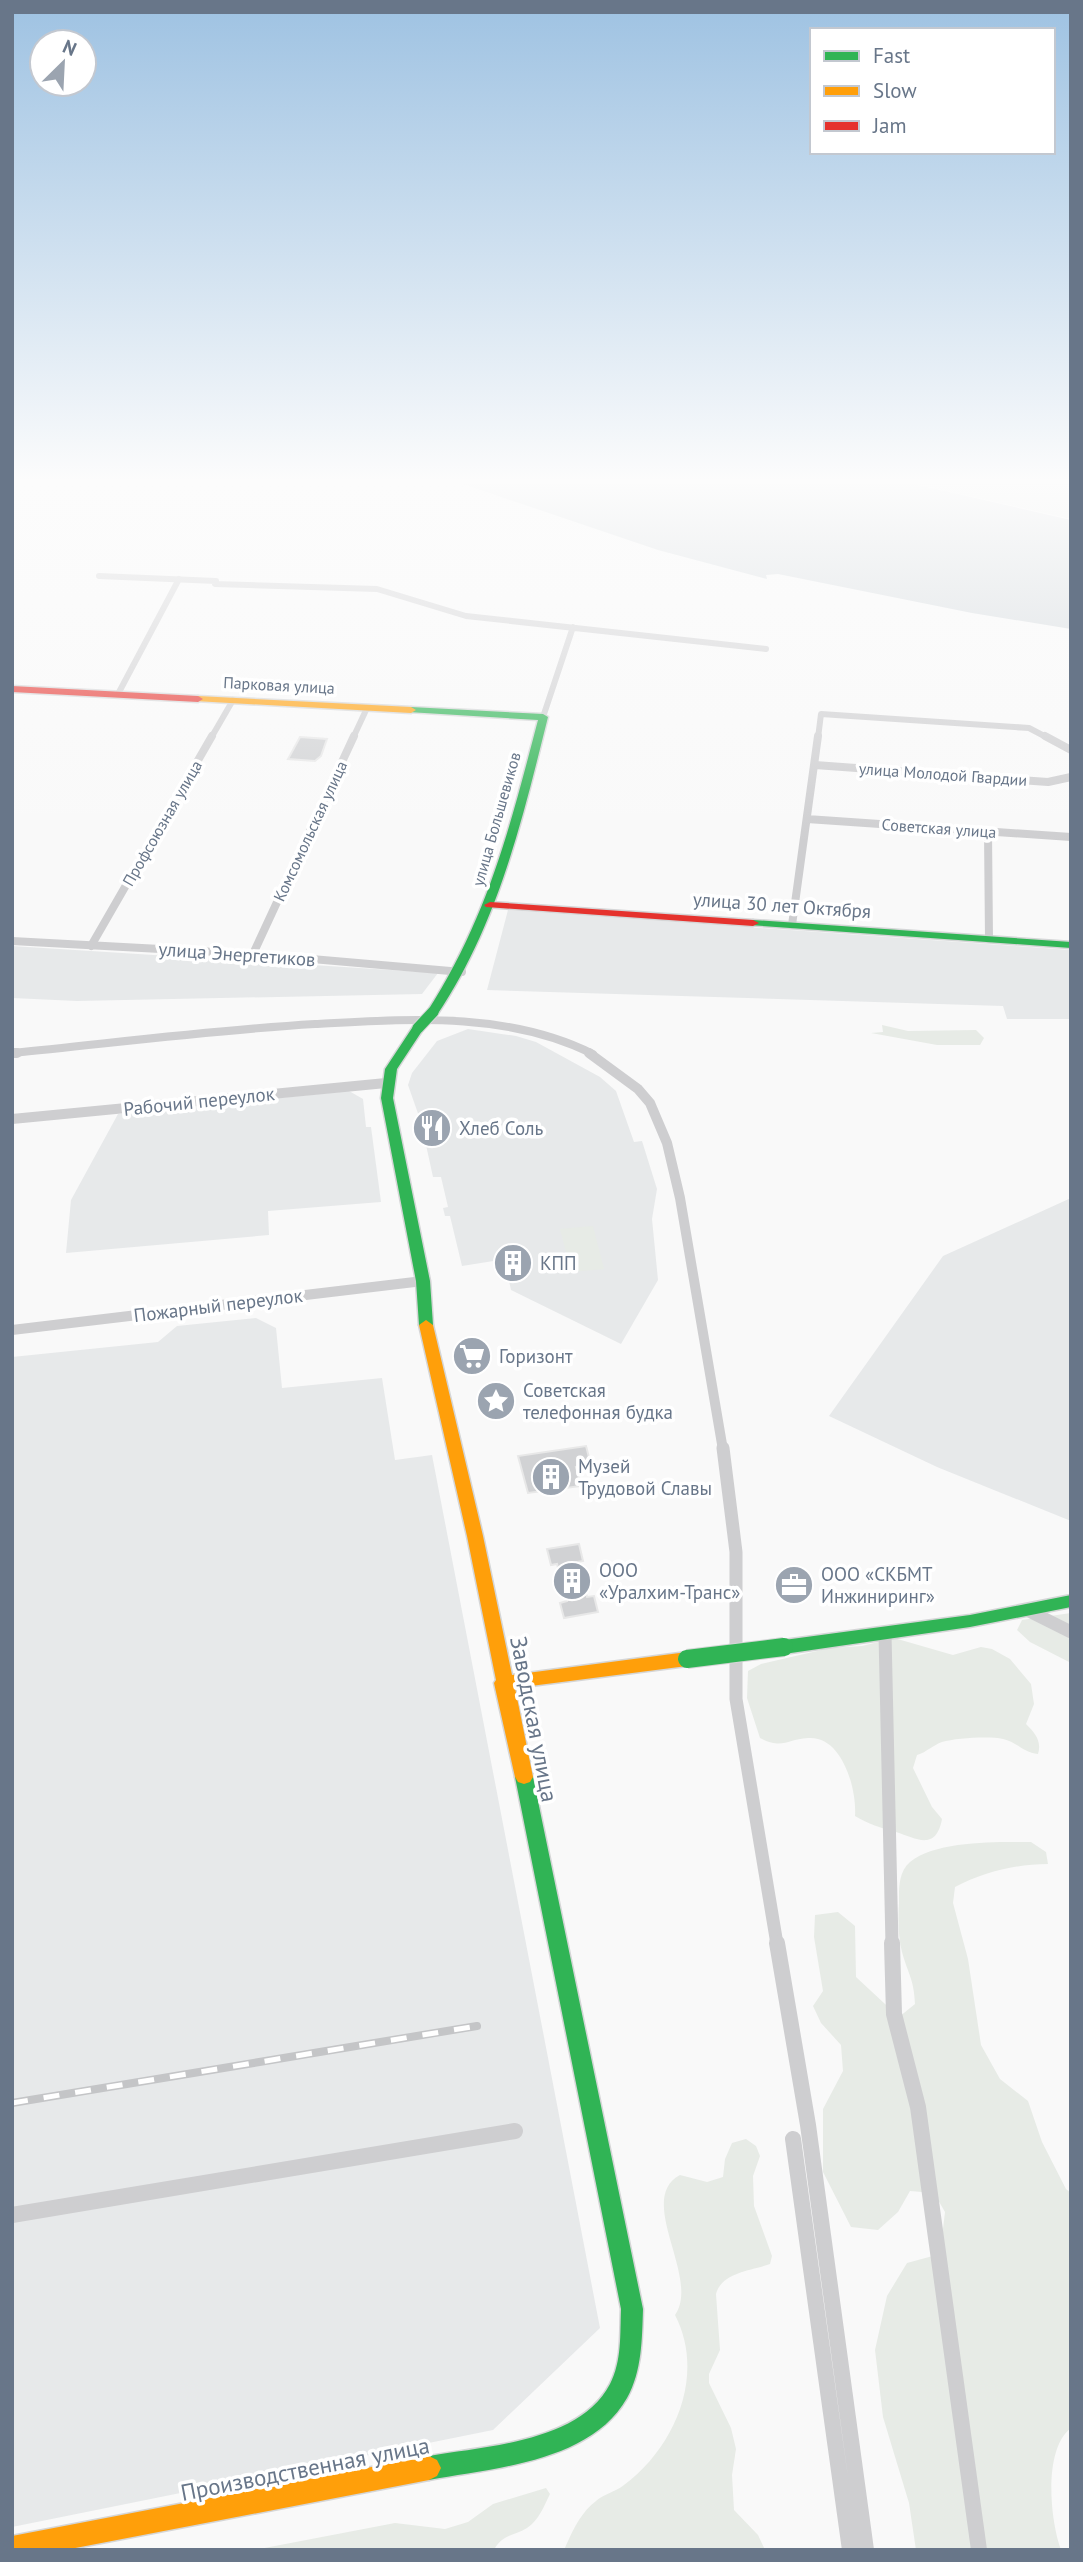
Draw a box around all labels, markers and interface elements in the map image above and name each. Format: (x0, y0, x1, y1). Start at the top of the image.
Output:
north arrow (28, 28, 98, 98)
legend (810, 28, 1055, 154)
text: N (59, 34, 80, 61)
text: Fast (873, 42, 910, 69)
text: Slow (873, 77, 917, 104)
text: Jam (872, 112, 907, 139)
street label: Парковая улица (223, 672, 335, 698)
street label: улица Большевиков (467, 750, 525, 888)
street label: Профсоюзная улица (118, 757, 206, 889)
street label: Комсомольская улица (269, 758, 351, 904)
street label: улица Молодой Гвардии (858, 758, 1028, 790)
street label: Советская улица (881, 814, 997, 842)
street label: улица 30 лет Октября (692, 887, 872, 923)
street label: улица Энергетиков (158, 937, 316, 971)
street label: Рабочий переулок (122, 1081, 276, 1121)
restaurant icon: Хлеб Соль (411, 1107, 453, 1149)
place label: Хлеб Соль (459, 1116, 544, 1140)
building icon: КПП (492, 1242, 534, 1284)
place label: КПП (540, 1251, 577, 1275)
street label: Пожарный переулок (132, 1283, 304, 1327)
supermarket icon: Горизонт (451, 1335, 493, 1377)
place label: Горизонт (499, 1344, 573, 1368)
place label: Советская телефонная будка (523, 1378, 673, 1424)
place icon: Советская телефонная будка (475, 1380, 517, 1422)
place label: Музей Трудовой Славы (578, 1454, 712, 1500)
building icon: Музей Трудовой Славы (530, 1456, 572, 1498)
place label: ООО «Уралхим-Транс» (599, 1558, 740, 1604)
building icon: ООО «Уралхим-Транс» (551, 1560, 593, 1602)
place label: ООО «СКБМТ Инжиниринг» (821, 1562, 935, 1608)
office icon: ООО «СКБМТ Инжиниринг» (773, 1564, 815, 1606)
street label: Заводская улица (504, 1634, 565, 1804)
street label: Производственная улица (178, 2430, 432, 2507)

